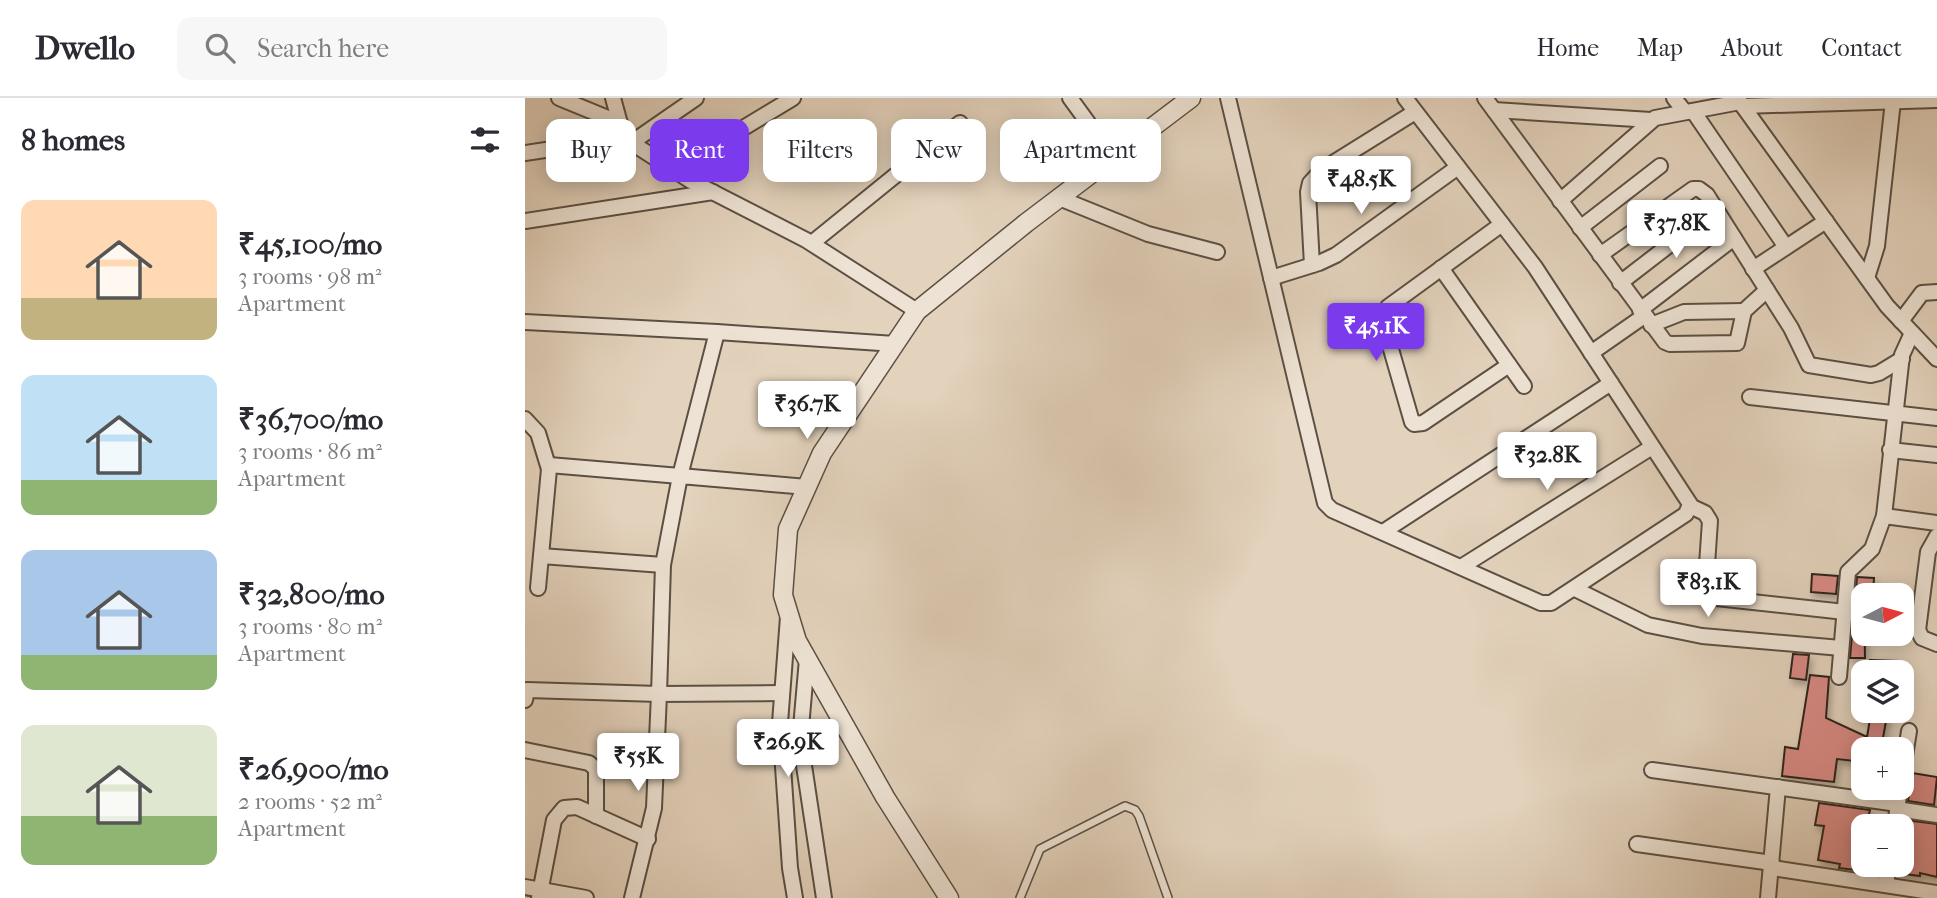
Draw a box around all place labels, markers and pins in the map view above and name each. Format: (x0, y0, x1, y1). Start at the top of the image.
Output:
pin: ₹48.5K (1304, 156, 1418, 216)
pin: ₹37.8K (1619, 200, 1733, 260)
pin: ₹45.1K (1319, 303, 1433, 363)
pin: ₹36.7K (750, 382, 864, 441)
pin: ₹32.8K (1490, 432, 1604, 492)
pin: ₹83.1K (1651, 560, 1765, 619)
pin: ₹26.9K (731, 720, 845, 779)
pin: ₹55K (597, 734, 679, 793)

